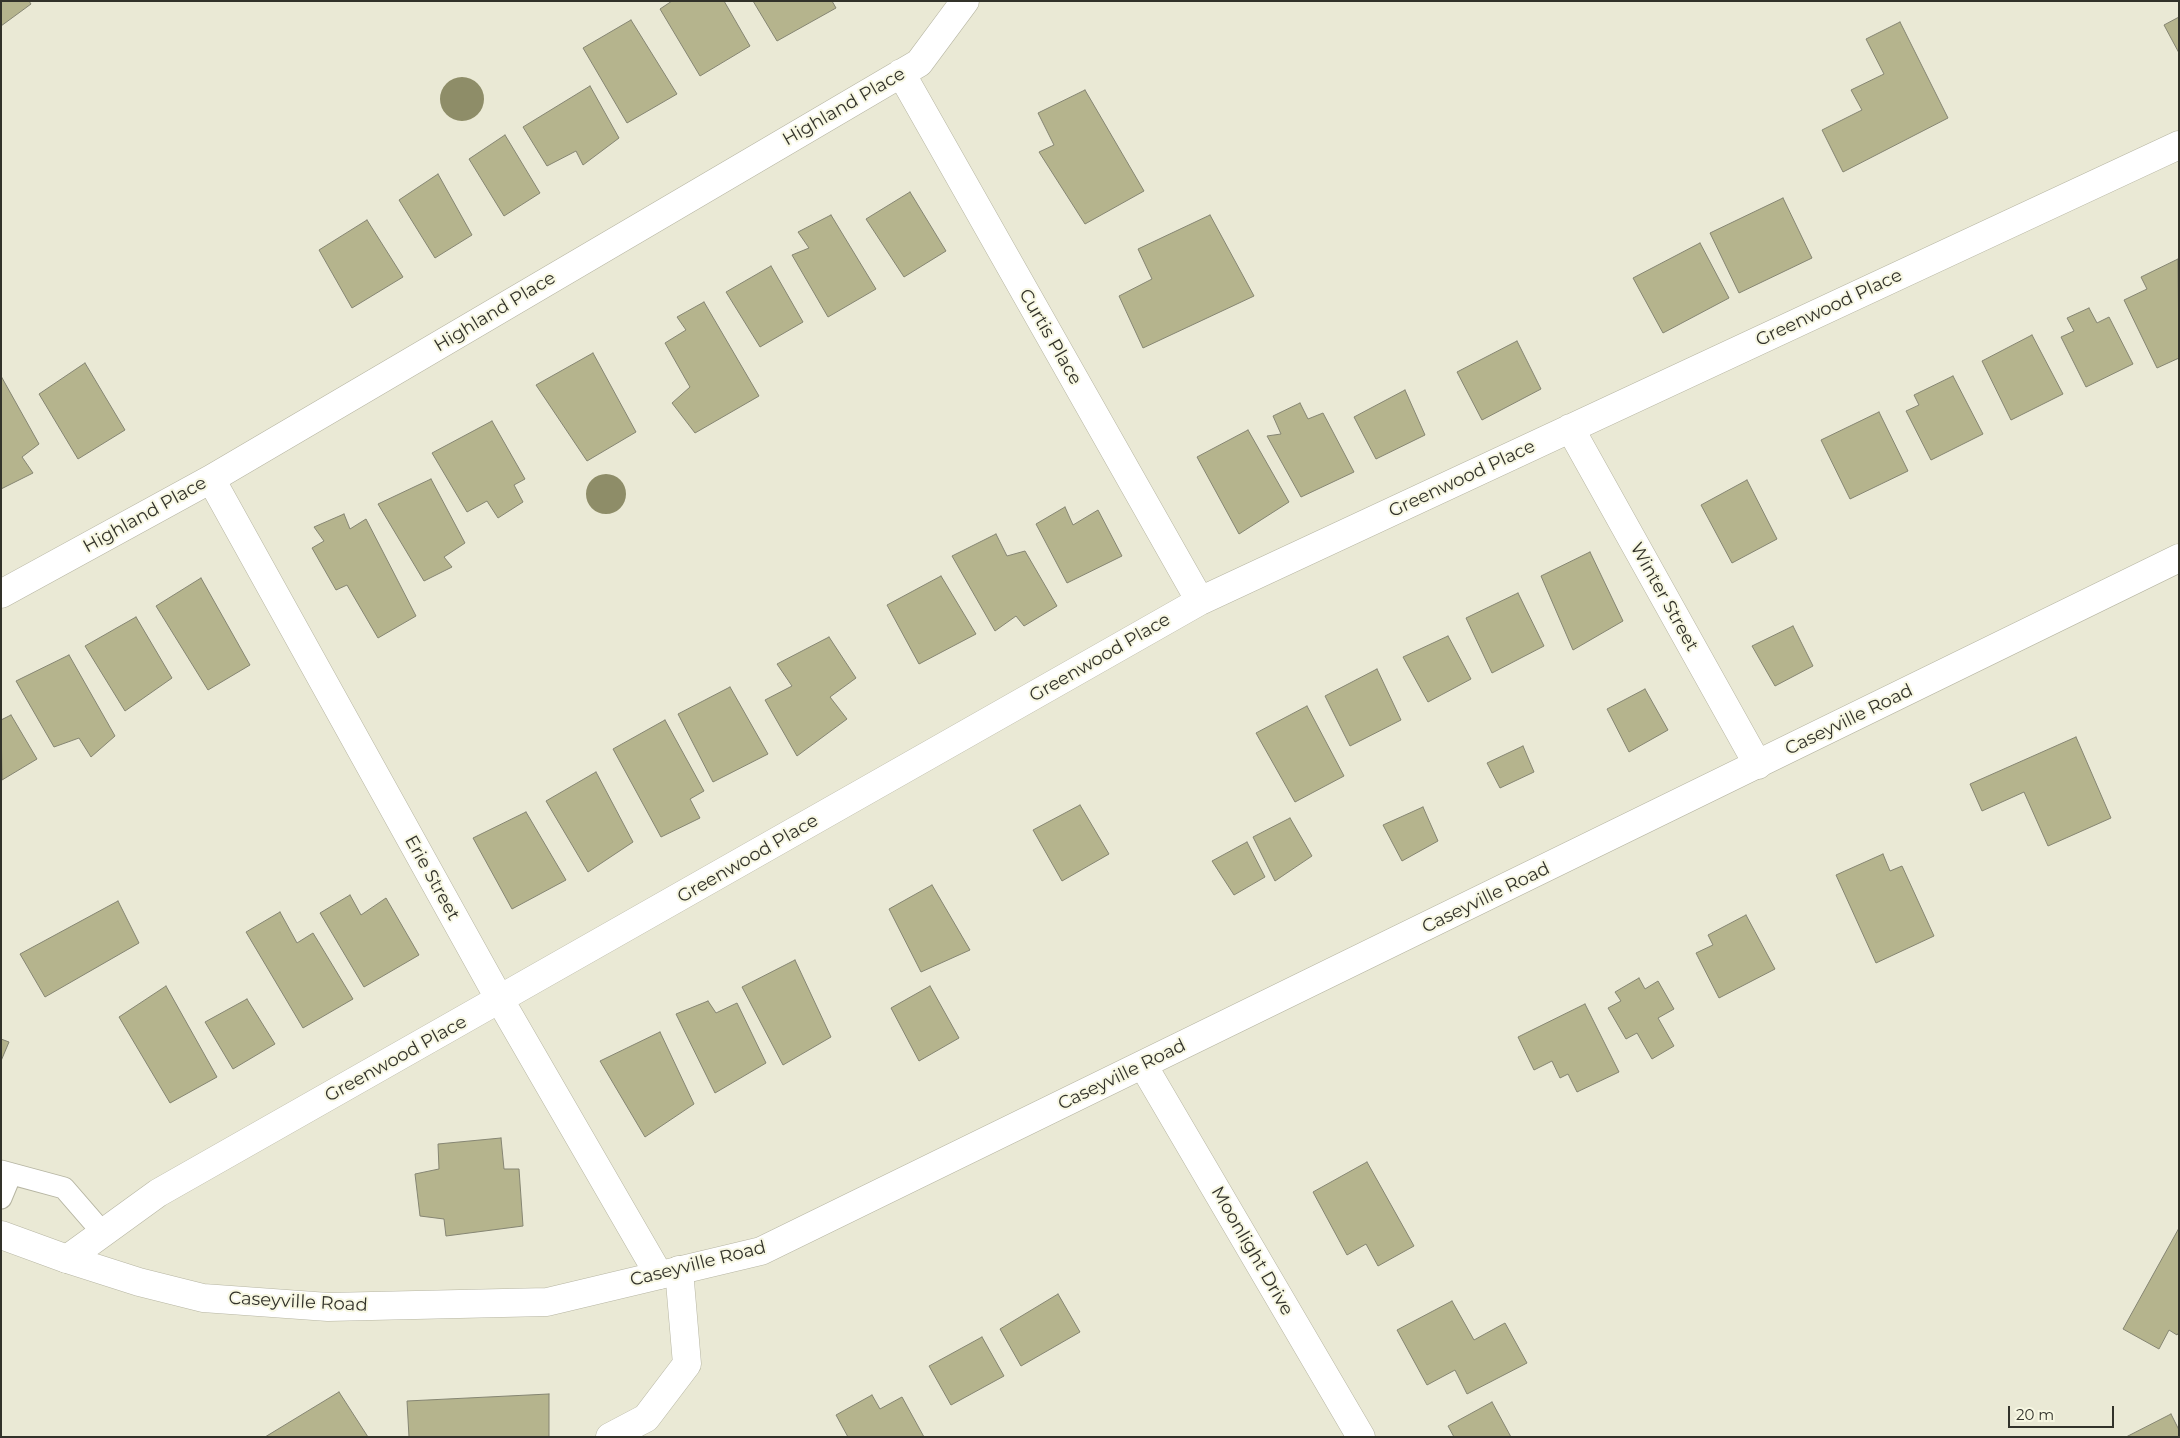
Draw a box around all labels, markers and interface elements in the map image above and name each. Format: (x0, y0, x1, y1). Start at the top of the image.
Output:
street label: Highland Place (779, 63, 909, 151)
street label: Greenwood Place (1752, 265, 1906, 351)
street label: Highland Place (430, 267, 560, 357)
street label: Curtis Place (1014, 285, 1086, 389)
street label: Greenwood Place (1385, 436, 1539, 522)
street label: Highland Place (80, 472, 210, 558)
street label: Winter Street (1625, 539, 1703, 655)
street label: Greenwood Place (1026, 609, 1174, 707)
street label: Caseyville Road (1782, 680, 1916, 760)
street label: Greenwood Place (674, 810, 822, 908)
street label: Erie Street (400, 832, 464, 924)
street label: Caseyville Road (1419, 858, 1553, 938)
street label: Greenwood Place (321, 1011, 471, 1107)
street label: Caseyville Road (1055, 1035, 1189, 1115)
street label: Moonlight Drive (1206, 1183, 1298, 1319)
street label: Caseyville Road (628, 1237, 768, 1291)
street label: Caseyville Road (228, 1288, 368, 1316)
scale bar (2010, 1396, 2116, 1428)
text: 20 m (2016, 1405, 2054, 1424)

